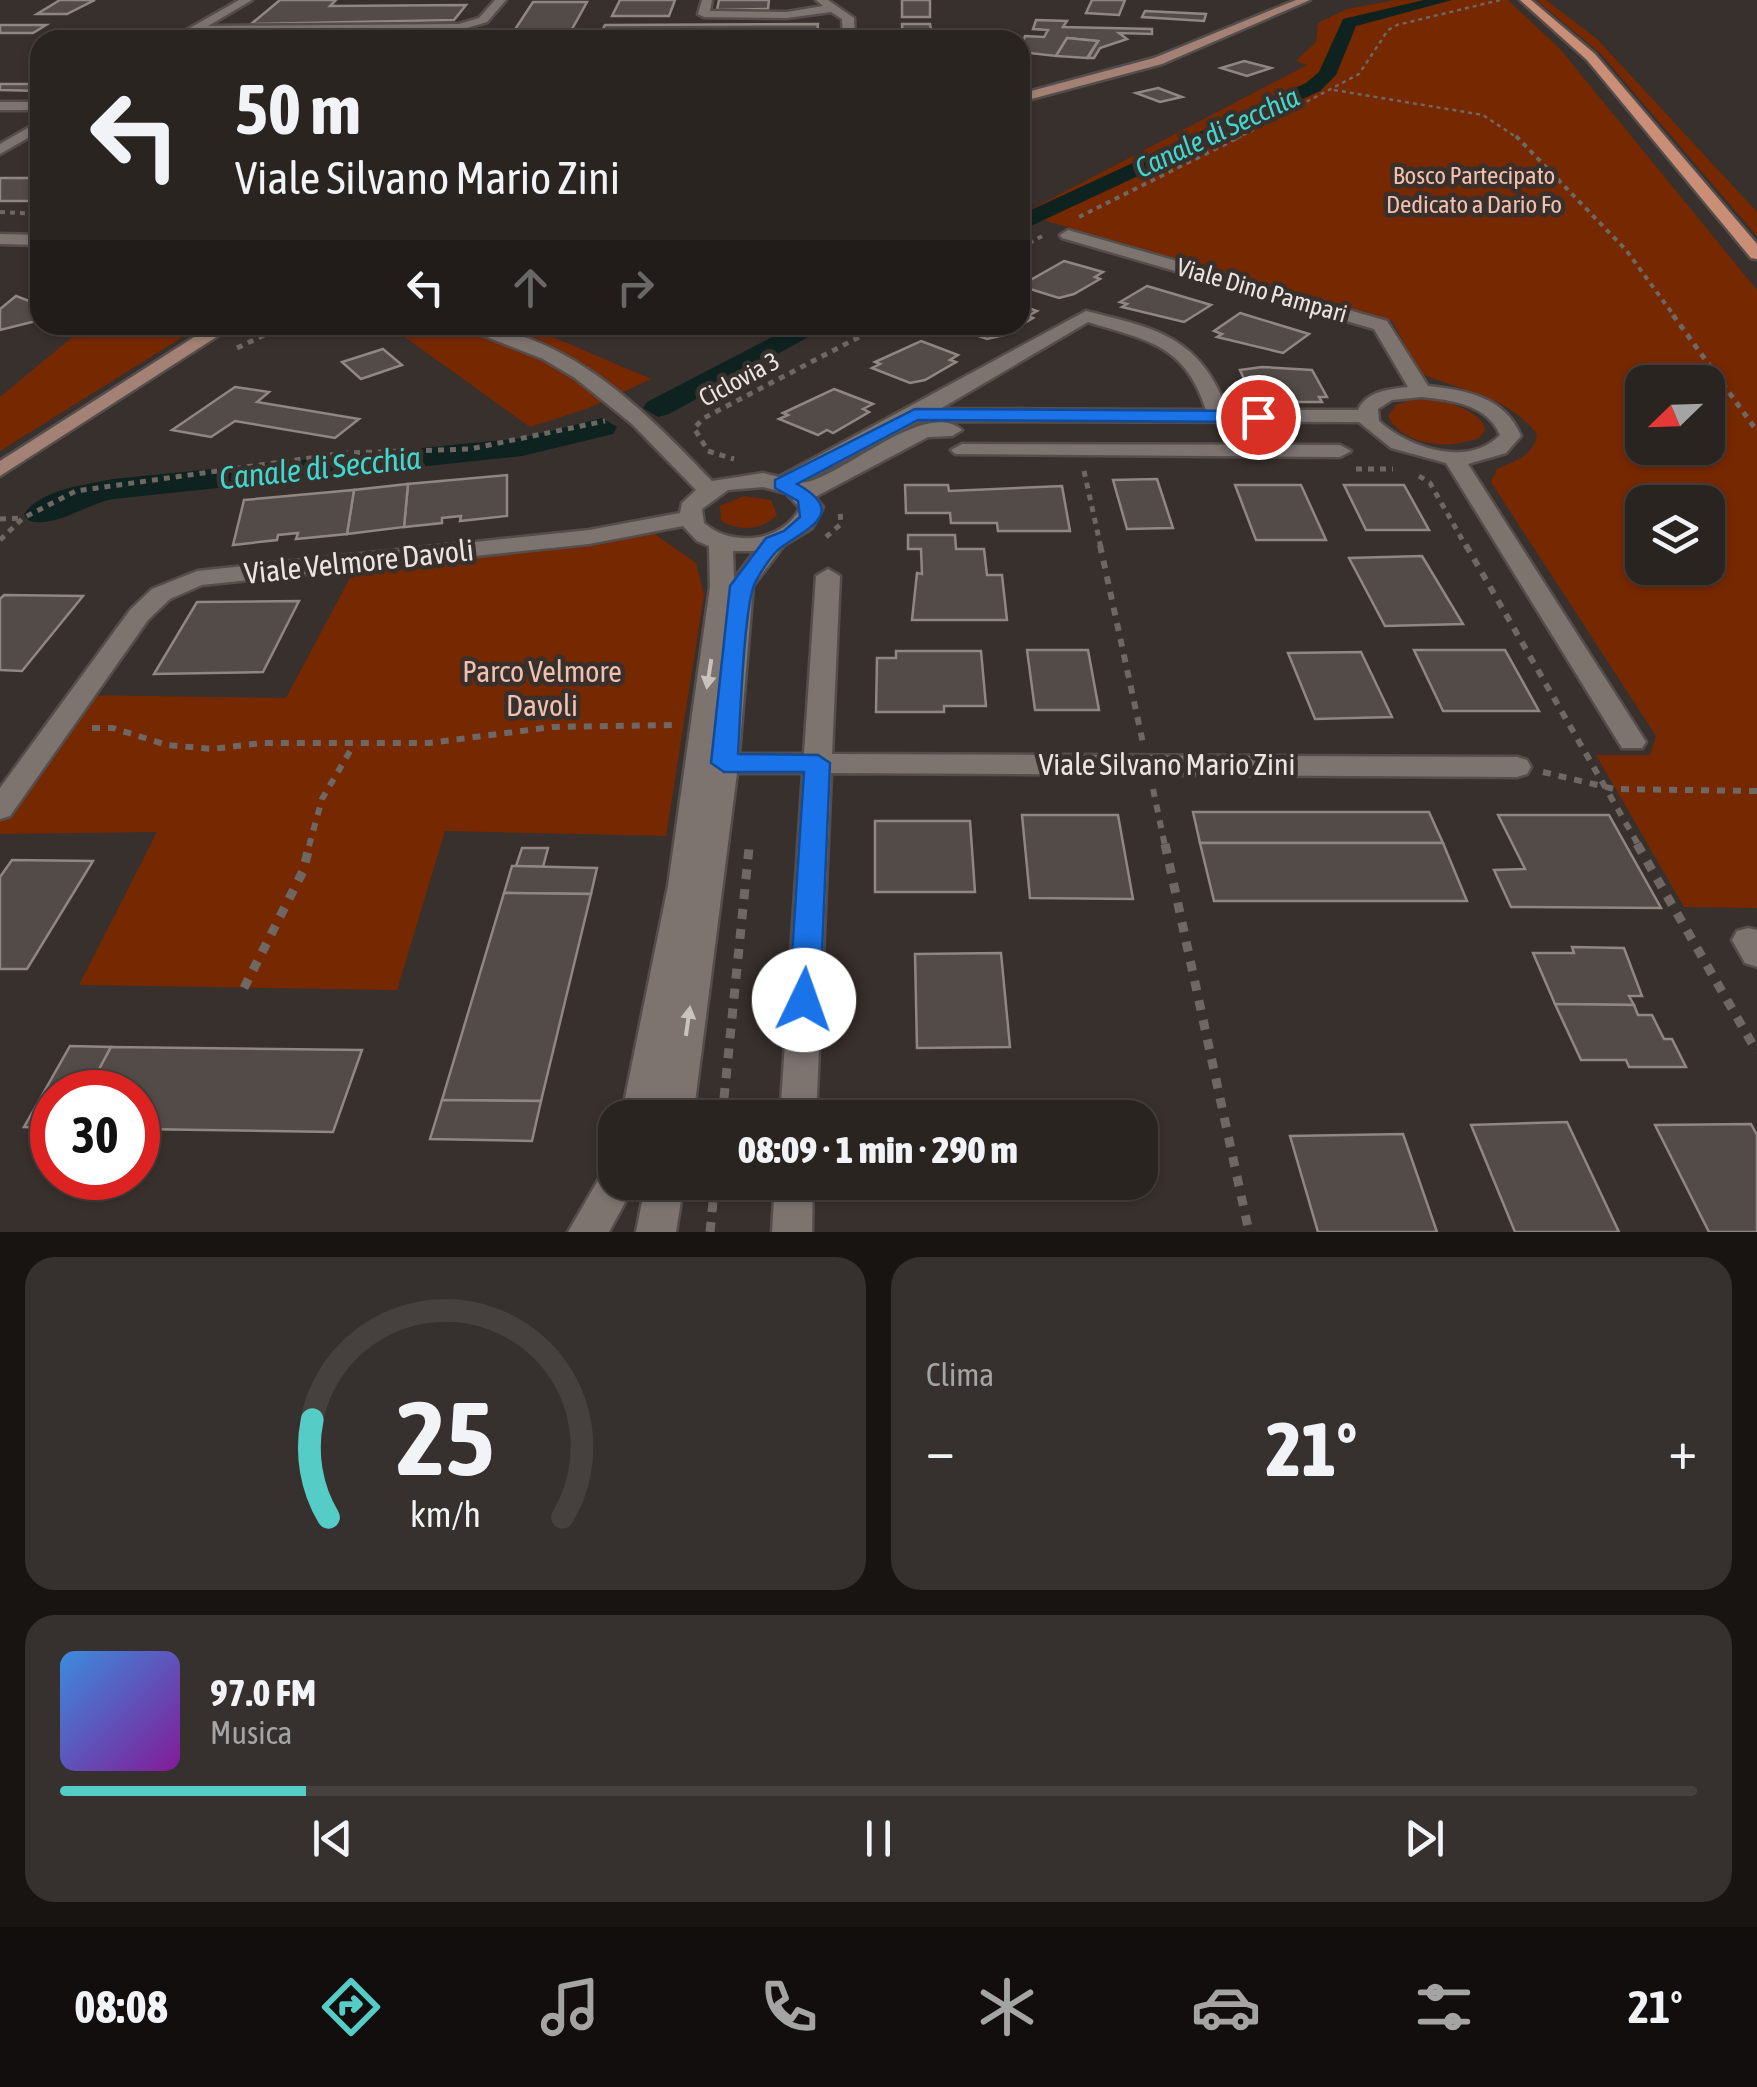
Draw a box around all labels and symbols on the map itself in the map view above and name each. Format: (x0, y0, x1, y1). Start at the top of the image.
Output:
water label: Canale di Secchia (1130, 80, 1304, 184)
park label: Bosco Partecipato Dedicato a Dario Fo (1386, 161, 1562, 218)
street label: Viale Dino Pampari (1174, 252, 1350, 328)
street label: Ciclovia 3 (694, 346, 784, 412)
north arrow (1625, 365, 1725, 465)
pin (1216, 375, 1301, 460)
water label: Canale di Secchia (217, 439, 423, 496)
street label: Viale Velmore Davoli (243, 532, 475, 590)
park label: Parco Velmore Davoli (462, 654, 622, 722)
one-way arrow (700, 659, 716, 690)
street label: Viale Silvano Mario Zini (1039, 747, 1295, 781)
position arrow (752, 948, 856, 1052)
one-way arrow (680, 1005, 696, 1036)
speed limit sign: 30 (30, 1070, 160, 1200)

